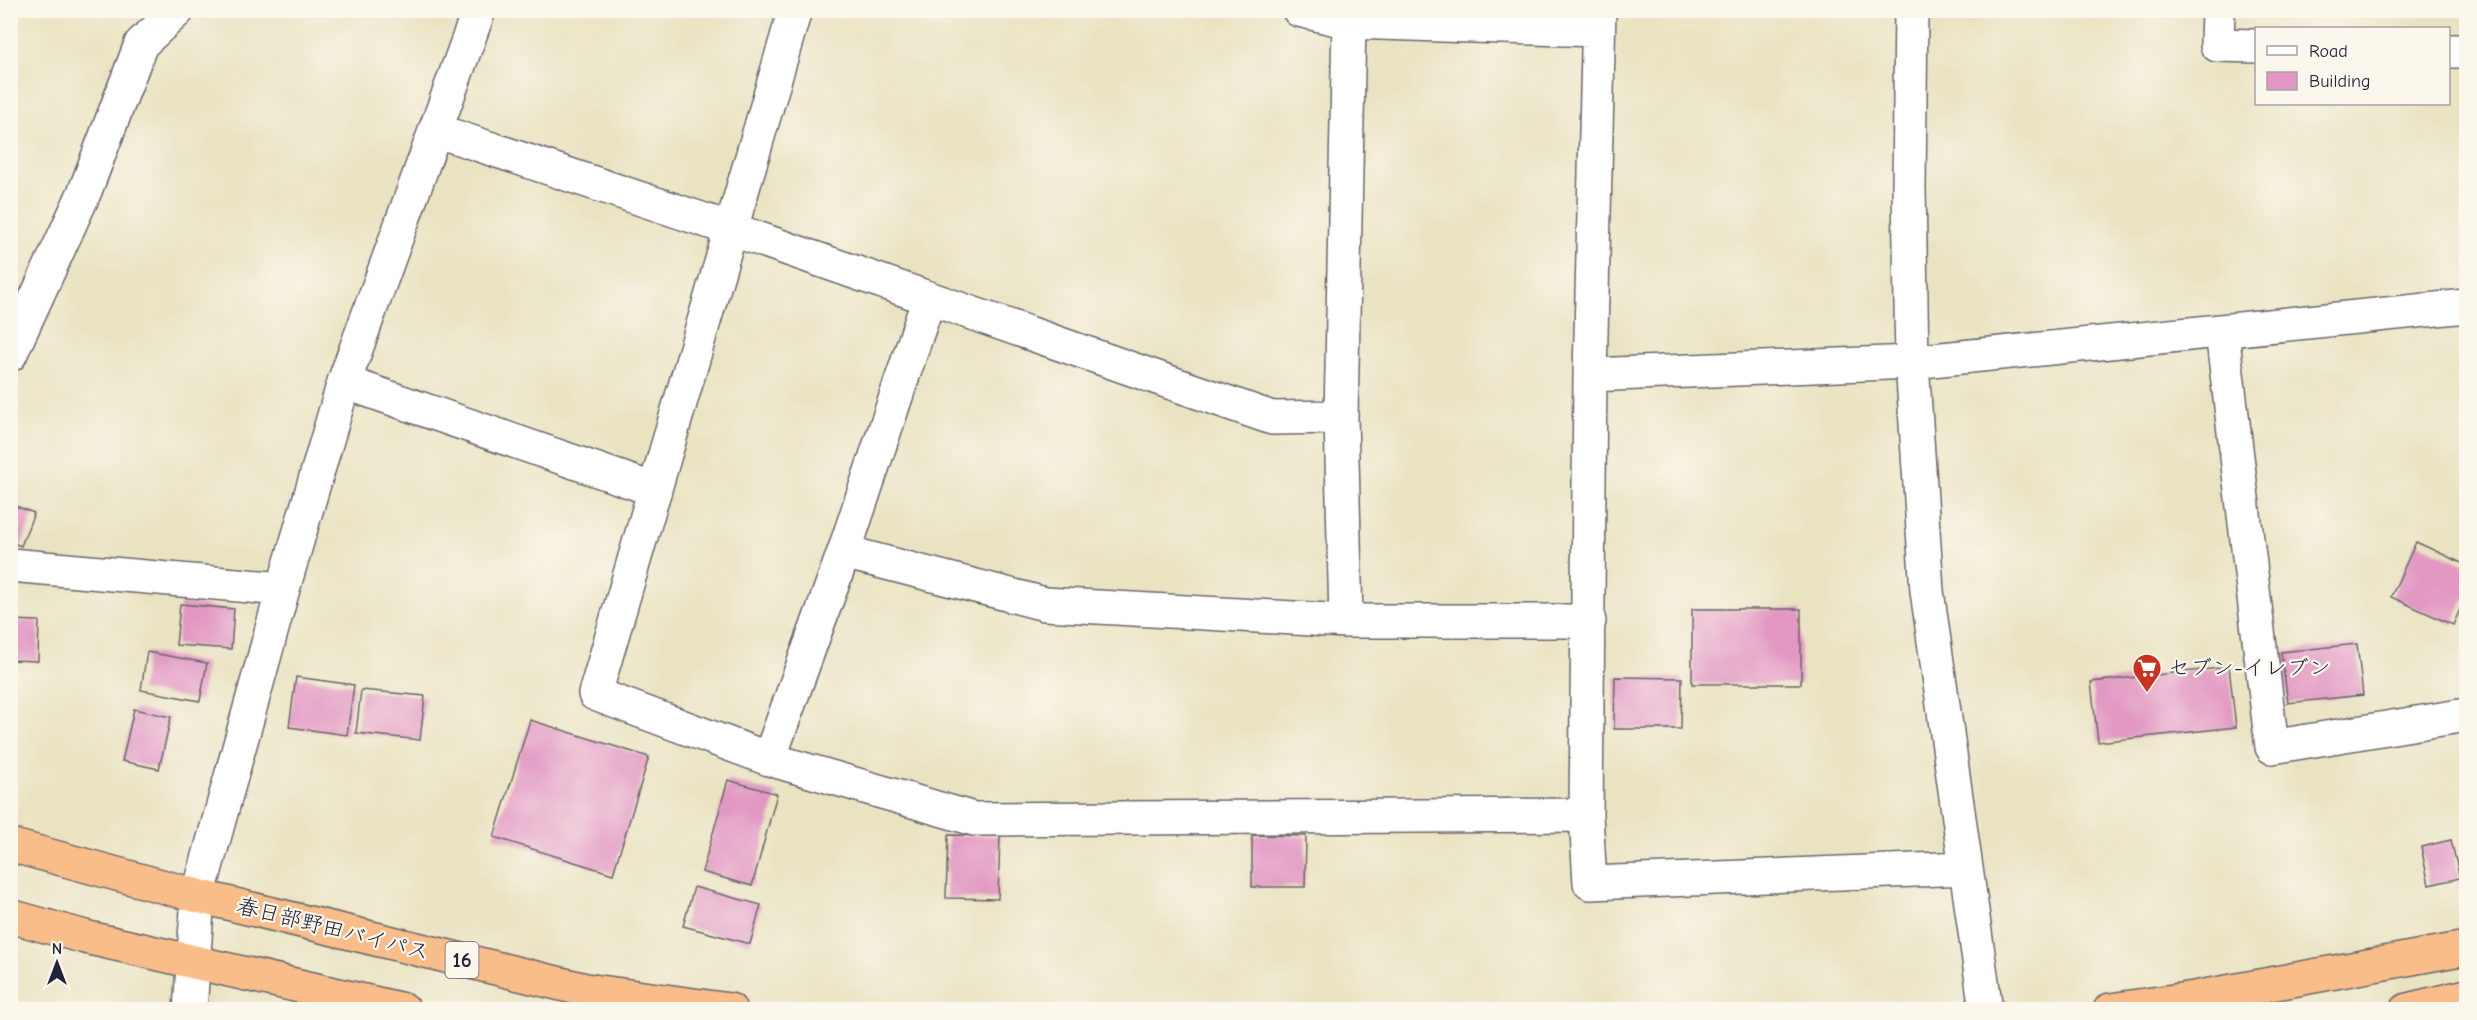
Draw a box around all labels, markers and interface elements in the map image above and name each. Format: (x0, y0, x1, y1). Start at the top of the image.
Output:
legend (2255, 27, 2450, 105)
text: Road (2309, 41, 2348, 62)
text: Building (2309, 71, 2371, 92)
supermarket icon: セブン-イレブン (2131, 652, 2163, 694)
place label: セブン-イレブン (2168, 655, 2331, 681)
street label: 春日部野田バイパス (234, 892, 432, 966)
north arrow (27, 933, 87, 993)
text: N (52, 940, 62, 958)
road number: 16 (446, 942, 478, 978)

